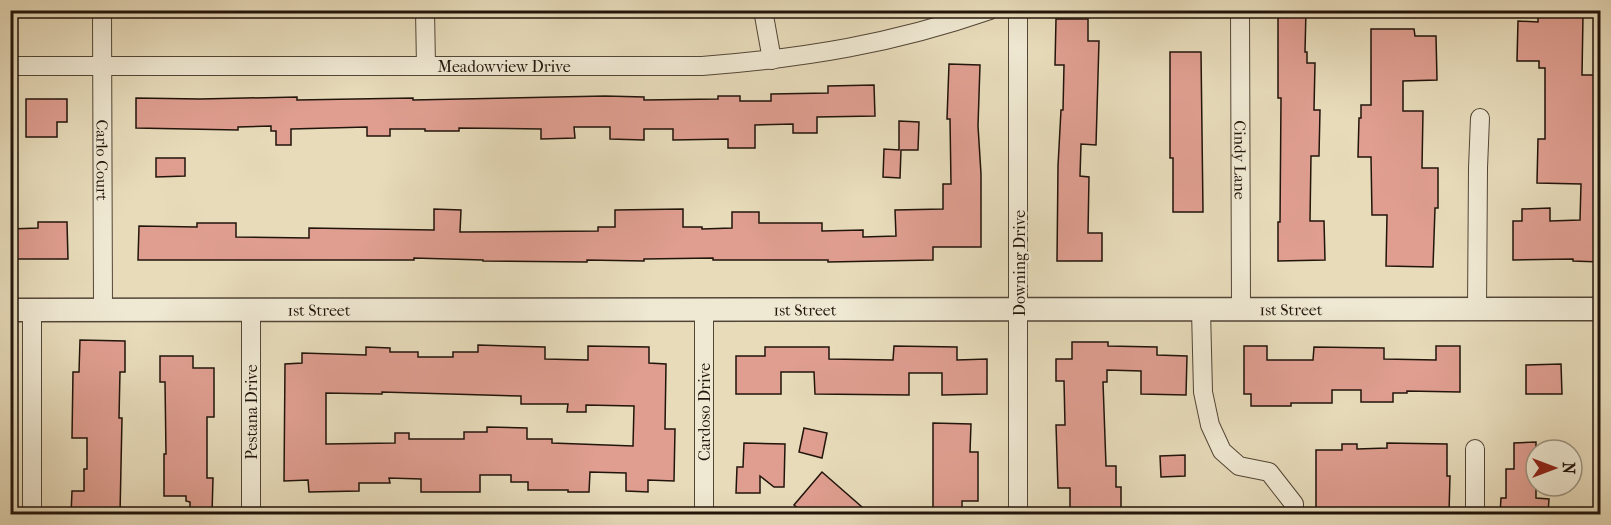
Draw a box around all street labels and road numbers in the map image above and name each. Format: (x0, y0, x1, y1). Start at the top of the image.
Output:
street label: Meadowview Drive (437, 57, 571, 76)
street label: Carlo Court (93, 119, 112, 201)
street label: Cindy Lane (1231, 120, 1250, 200)
street label: Downing Drive (1010, 210, 1029, 316)
street label: 1st Street (287, 300, 351, 319)
street label: 1st Street (773, 300, 837, 319)
street label: 1st Street (1259, 300, 1323, 319)
street label: Cardoso Drive (695, 363, 714, 461)
street label: Pestana Drive (242, 364, 261, 460)

